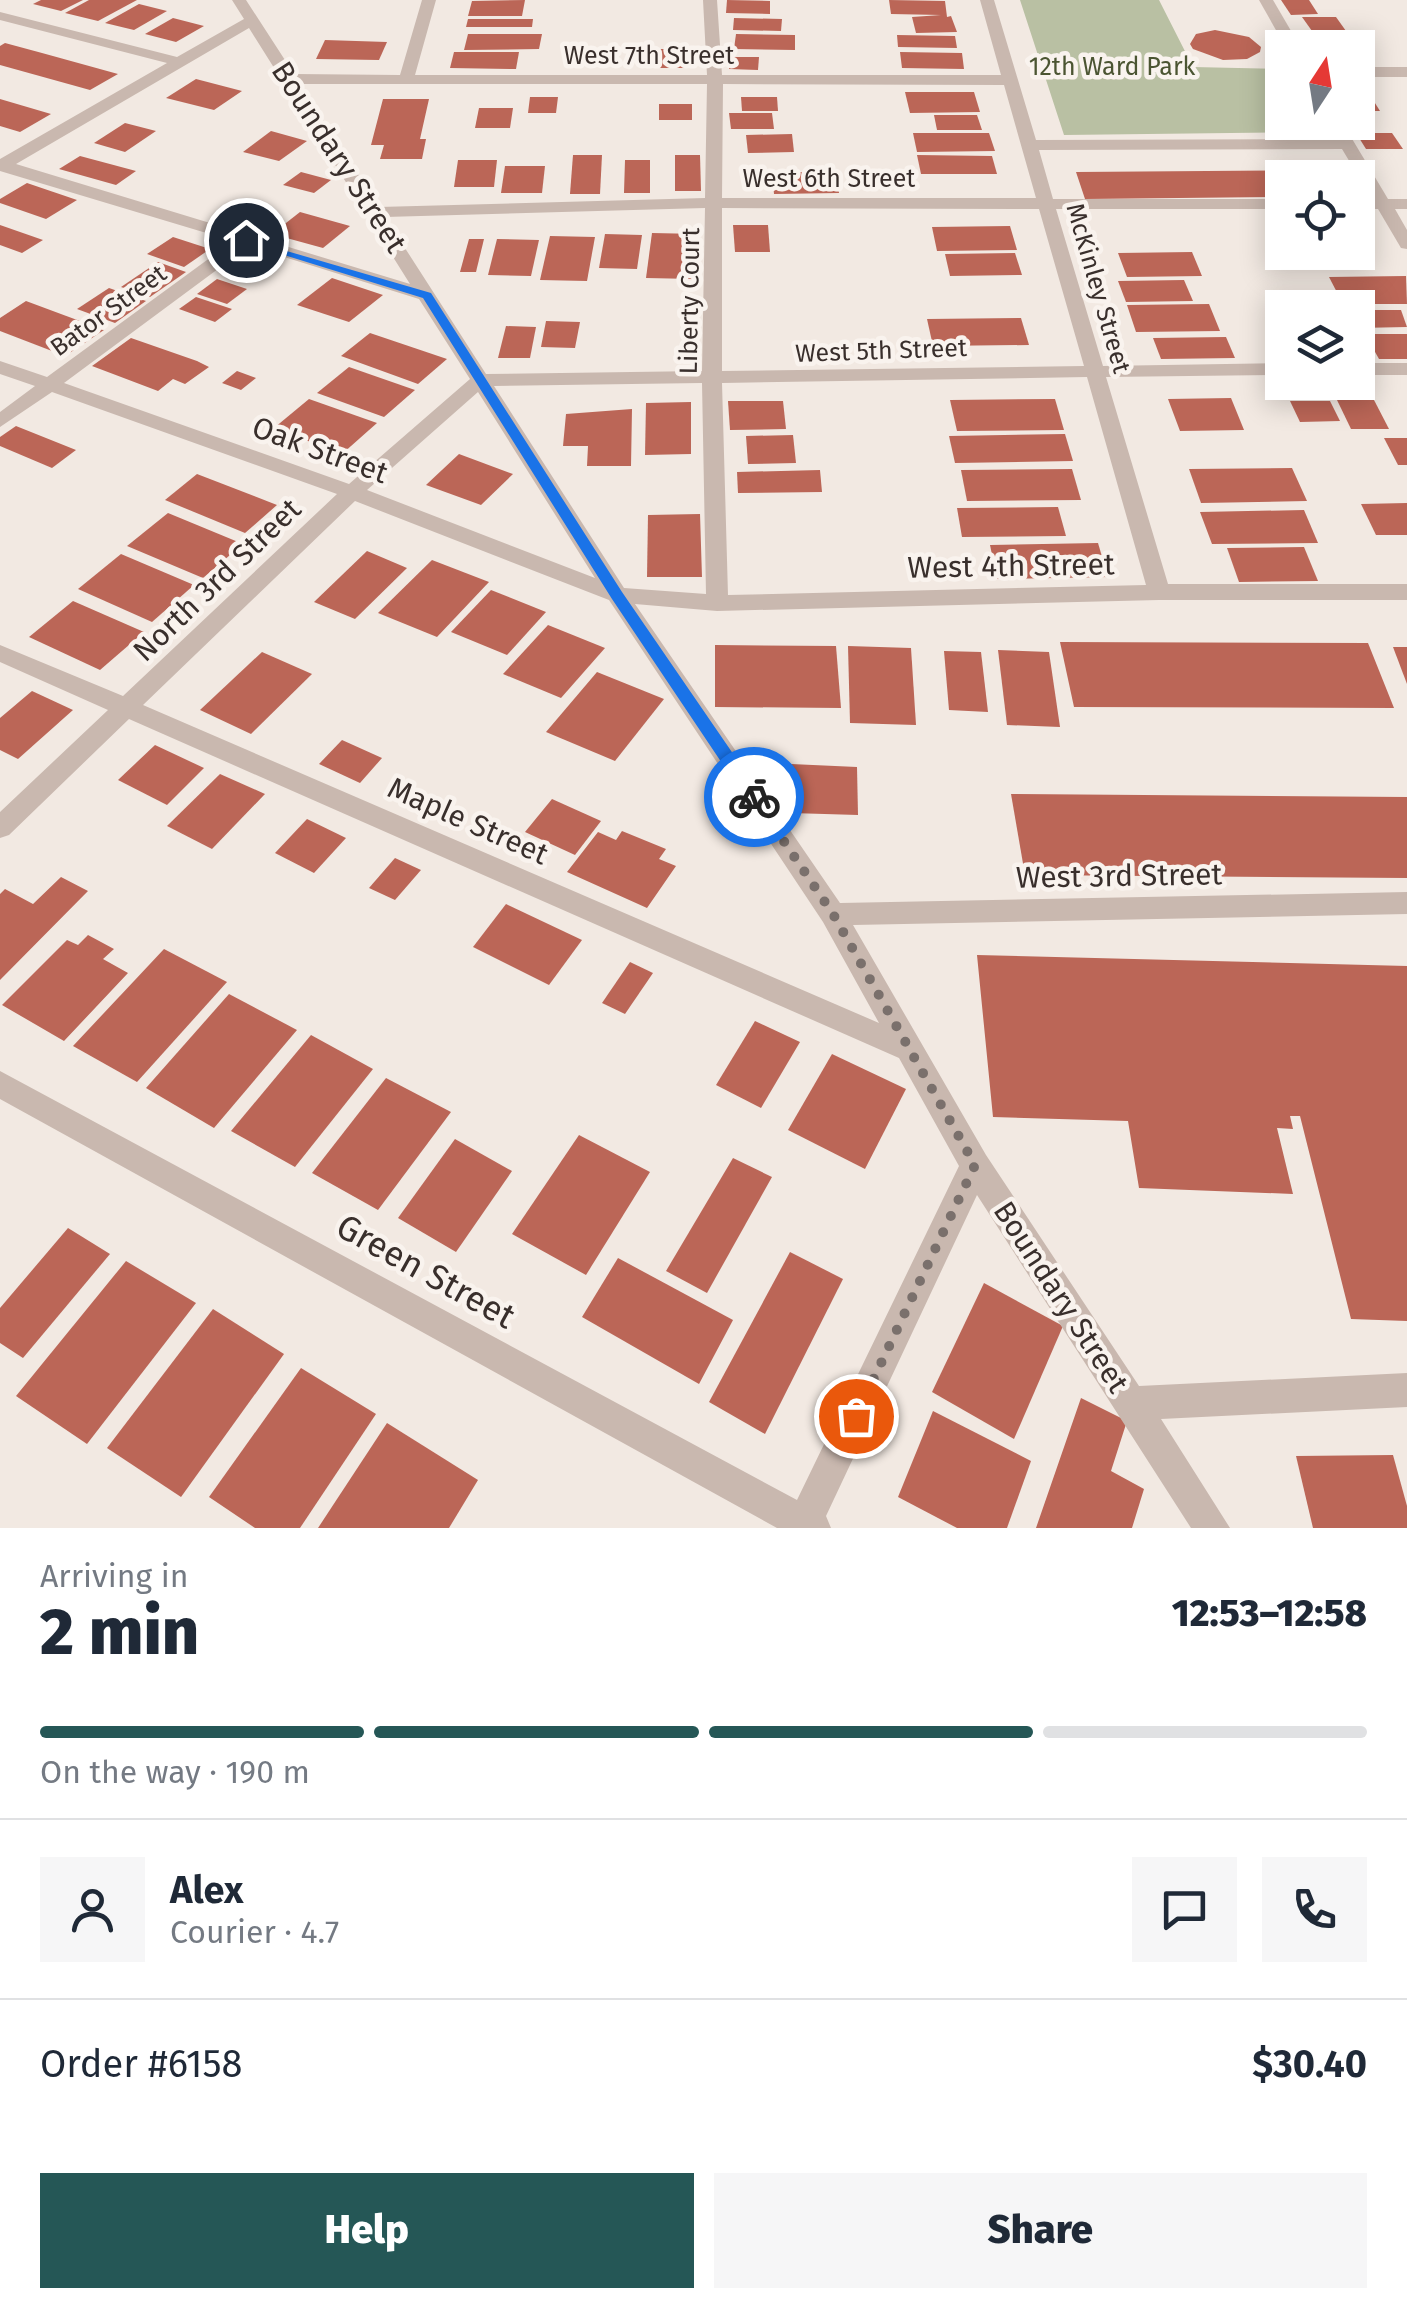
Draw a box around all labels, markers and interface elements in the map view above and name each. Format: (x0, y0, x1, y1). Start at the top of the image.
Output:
north arrow (1265, 30, 1375, 140)
map controls (1265, 30, 1375, 400)
street label: West 7th Street (564, 41, 735, 71)
park label: 12th Ward Park (1029, 52, 1196, 82)
street label: Boundary Street (264, 55, 414, 260)
button: locate (1265, 160, 1375, 270)
street label: West 6th Street (743, 164, 916, 194)
pin (204, 198, 289, 283)
street label: McKinley Street (1059, 200, 1137, 378)
icon: home (219, 213, 274, 268)
street label: Liberty Court (674, 226, 706, 375)
street label: Bator Street (45, 258, 173, 363)
button: layers (1265, 290, 1375, 400)
street label: West 5th Street (795, 333, 968, 369)
street label: Oak Street (247, 409, 393, 491)
street label: North 3rd Street (126, 491, 308, 669)
street label: West 4th Street (907, 546, 1115, 586)
courier (704, 747, 804, 847)
street label: Maple Street (382, 770, 554, 872)
icon: bike (727, 770, 782, 825)
street label: West 3rd Street (1015, 856, 1223, 896)
street label: Boundary Street (986, 1195, 1136, 1400)
street label: Green Street (329, 1205, 523, 1337)
pin (814, 1374, 899, 1459)
icon: bag (829, 1389, 884, 1444)
text: Arriving in (40, 1557, 188, 1595)
text: 12:53–12:58 (1172, 1590, 1367, 1636)
text: 2 min (40, 1593, 199, 1671)
text: On the way · 190 m (40, 1753, 310, 1791)
button: person (40, 1857, 145, 1962)
button: chat (1132, 1857, 1237, 1962)
button: phone (1262, 1857, 1367, 1962)
text: Alex (170, 1867, 243, 1913)
text: Courier · 4.7 (170, 1913, 339, 1951)
text: Order #6158 (40, 2041, 243, 2087)
text: $30.40 (1252, 2041, 1367, 2087)
button: Help (40, 2173, 694, 2288)
button: Share (714, 2173, 1367, 2288)

